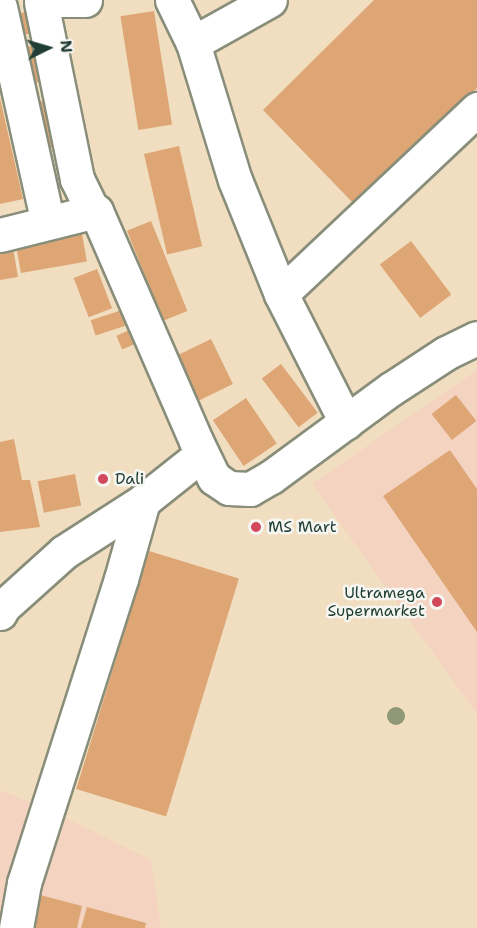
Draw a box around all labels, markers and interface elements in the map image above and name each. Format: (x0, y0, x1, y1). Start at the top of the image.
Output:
north arrow (18, 18, 78, 78)
text: N (55, 39, 77, 54)
place label: Dali (115, 469, 144, 489)
marker: Dali (96, 472, 110, 486)
place label: MS Mart (268, 517, 337, 537)
marker: MS Mart (249, 520, 263, 534)
place label: Ultramega Supermarket (328, 583, 425, 621)
marker: Ultramega Supermarket (430, 595, 444, 609)

